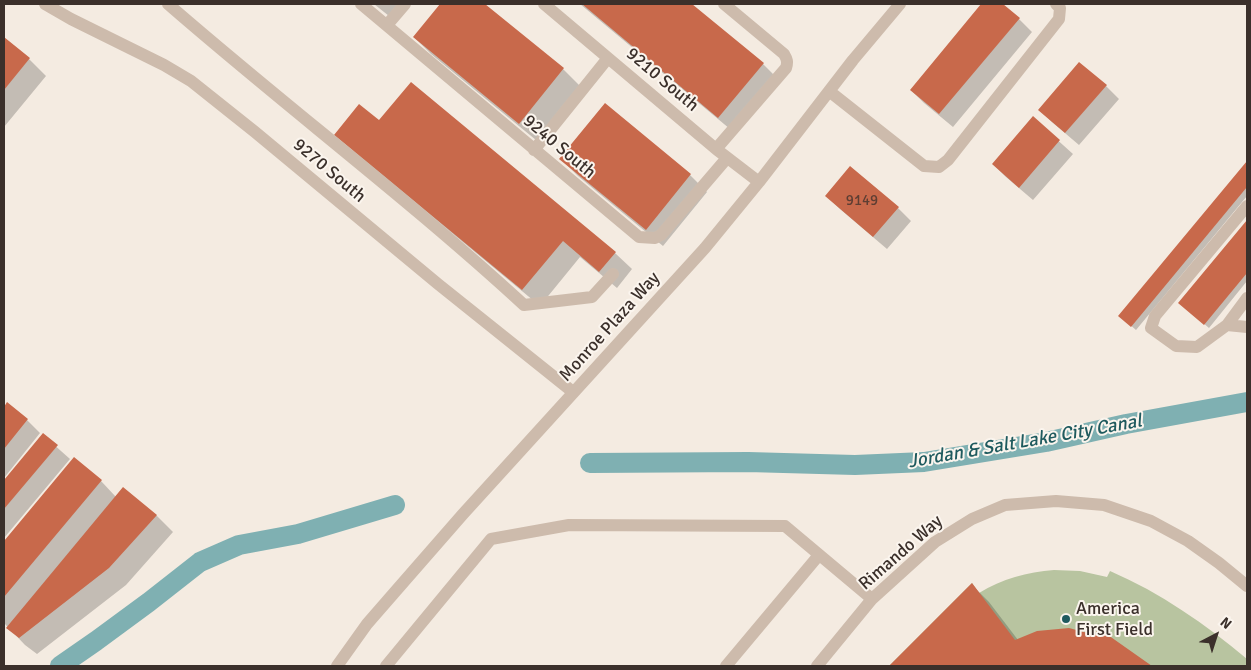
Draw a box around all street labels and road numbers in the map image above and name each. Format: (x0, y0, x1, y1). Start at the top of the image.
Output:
street label: 9210 South (621, 43, 703, 117)
street label: 9240 South (518, 110, 600, 184)
street label: 9270 South (288, 134, 370, 208)
street label: Monroe Plaza Way (555, 268, 665, 386)
street label: Rimando Way (855, 511, 947, 595)

